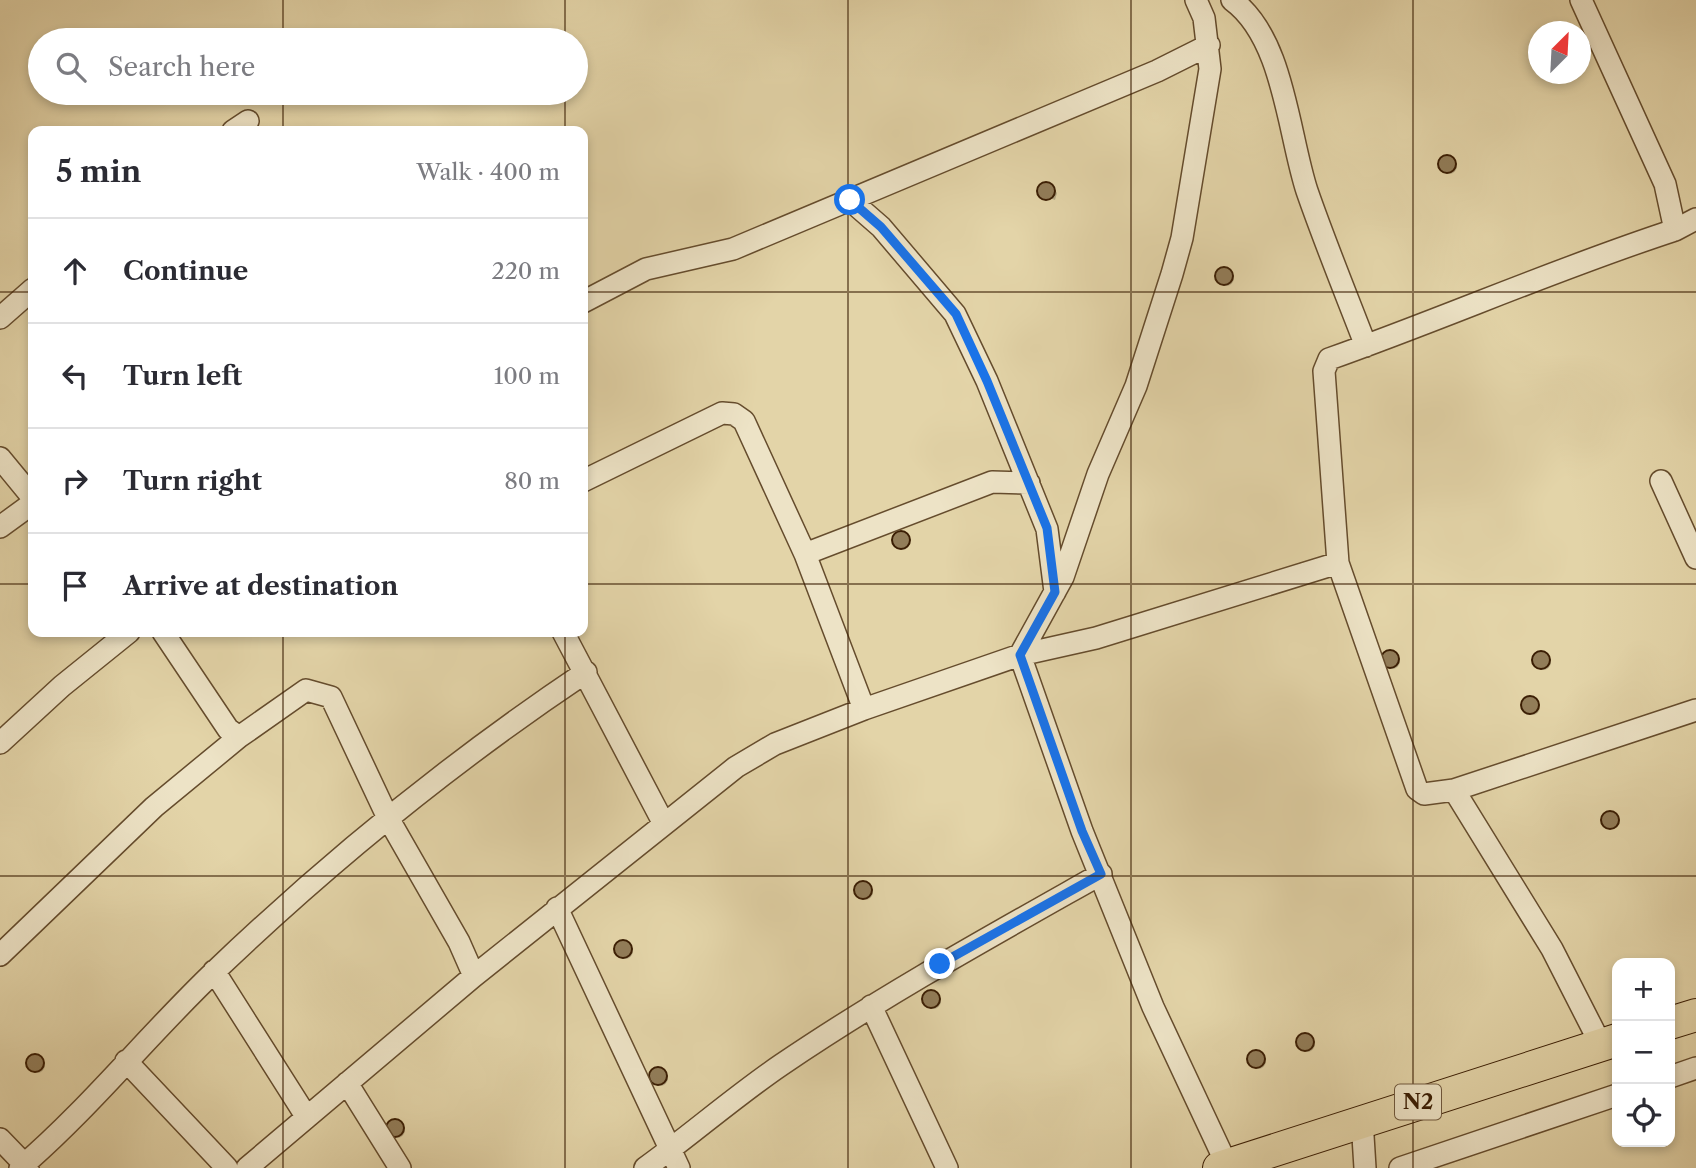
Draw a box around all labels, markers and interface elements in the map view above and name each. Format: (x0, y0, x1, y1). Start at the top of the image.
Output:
north arrow (1528, 21, 1591, 84)
search box (28, 28, 588, 105)
icon: search (52, 48, 90, 86)
text: Search here (108, 51, 255, 83)
text: 5 min (56, 153, 141, 190)
text: Walk · 400 m (416, 158, 560, 186)
route start (834, 184, 865, 215)
icon: ahead (56, 252, 94, 290)
text: Continue (123, 255, 248, 287)
text: 220 m (491, 257, 560, 285)
icon: left (56, 357, 94, 395)
text: Turn left (123, 360, 242, 392)
text: 100 m (494, 362, 560, 390)
icon: right (56, 462, 94, 500)
text: Turn right (123, 465, 262, 497)
text: 80 m (504, 467, 560, 495)
icon: arrive (56, 567, 94, 605)
text: Arrive at destination (123, 570, 398, 602)
route end (924, 948, 955, 979)
map controls (1612, 958, 1675, 1147)
button: + (1612, 958, 1675, 1021)
button: − (1612, 1021, 1675, 1084)
road number: N2 (1395, 1084, 1441, 1120)
button: locate (1612, 1084, 1675, 1147)

